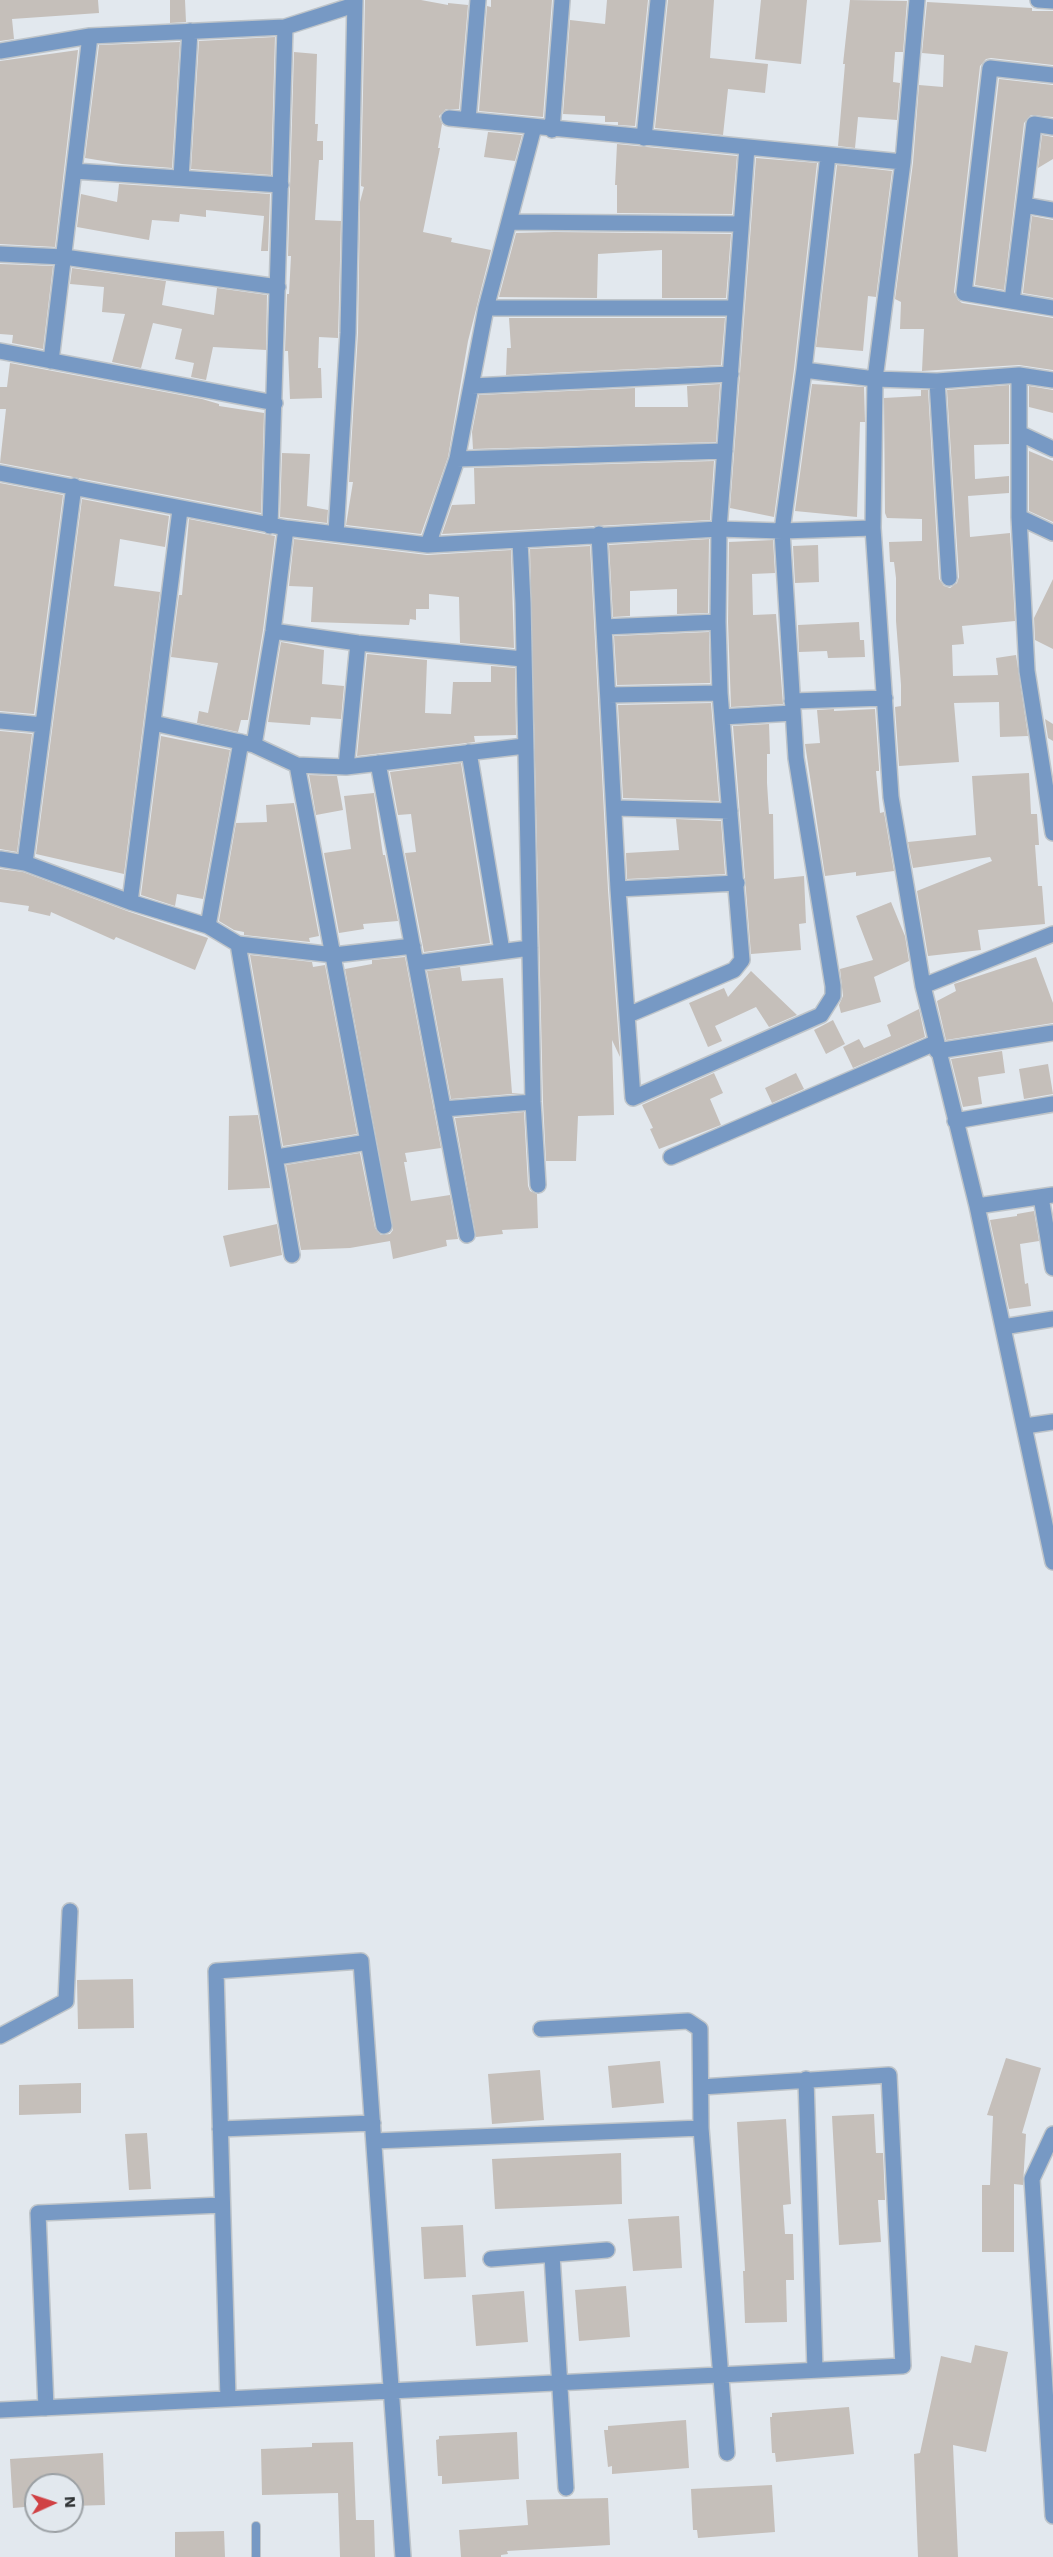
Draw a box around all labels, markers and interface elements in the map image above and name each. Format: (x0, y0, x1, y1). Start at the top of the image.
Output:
north arrow (24, 2473, 84, 2533)
text: N (61, 2496, 80, 2509)

